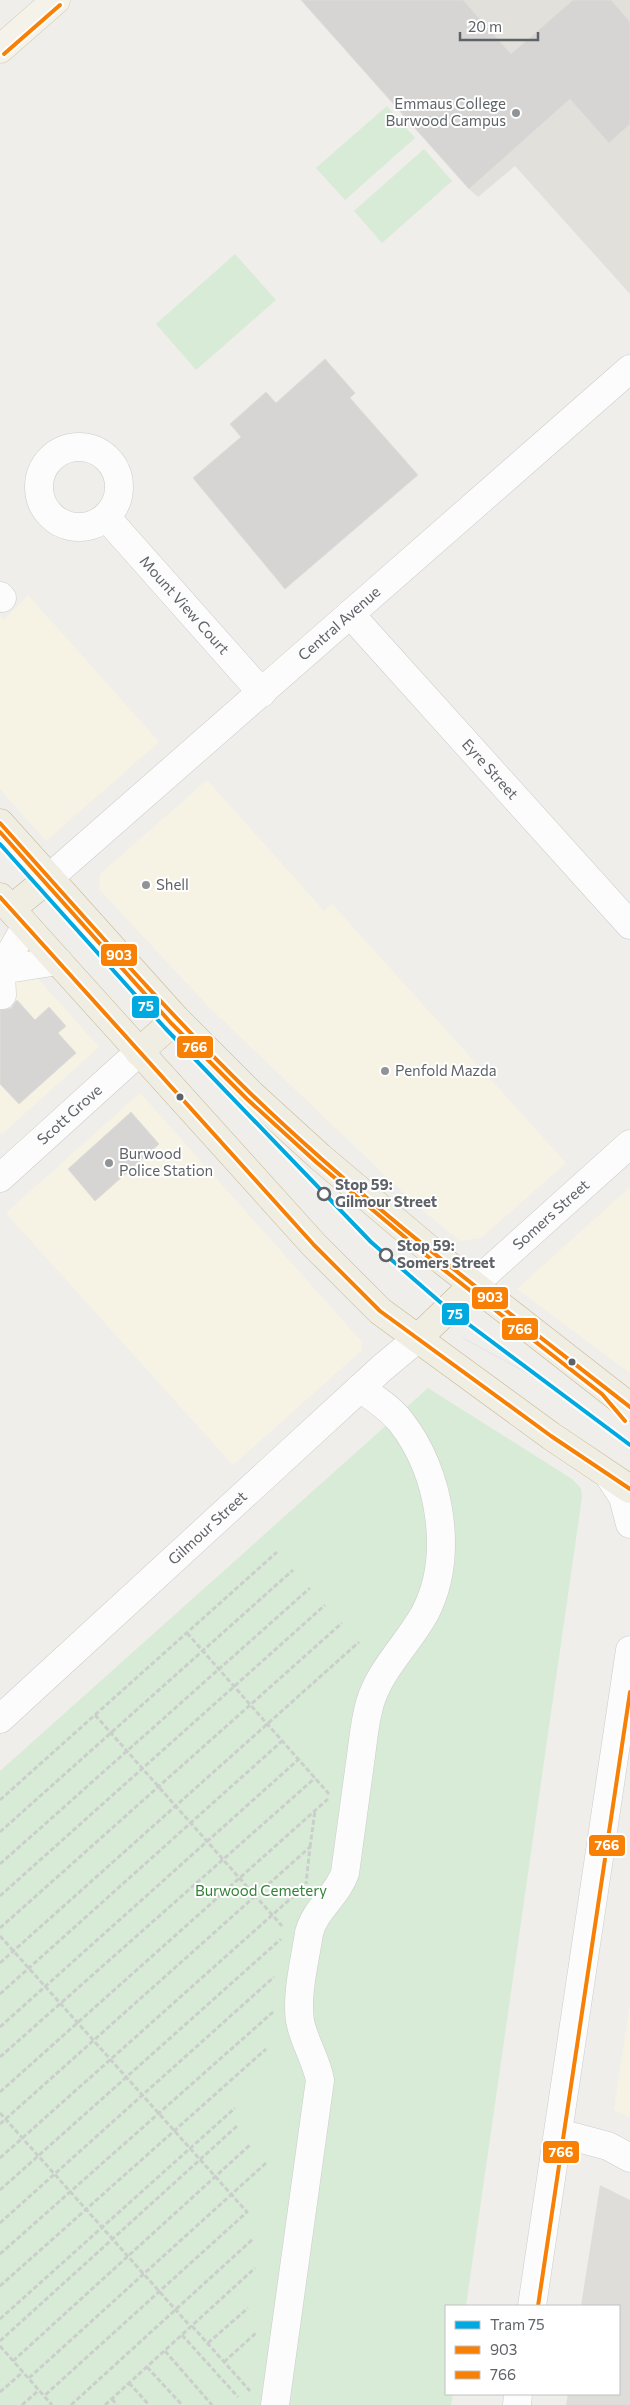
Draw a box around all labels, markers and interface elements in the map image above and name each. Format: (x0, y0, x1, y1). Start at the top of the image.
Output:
scale bar (460, 10, 538, 42)
text: 20 m (468, 17, 502, 35)
place label: Emmaus College Burwood Campus (385, 94, 506, 129)
marker: Emmaus College Burwood Campus (510, 107, 522, 119)
street label: Mount View Court (137, 552, 234, 658)
street label: Central Avenue (294, 582, 384, 664)
street label: Eyre Street (459, 735, 523, 803)
place label: Shell (156, 875, 189, 893)
marker: Shell (140, 879, 152, 891)
line badge: 903 (100, 943, 138, 967)
text: 903 (106, 946, 132, 963)
line badge: 75 (131, 995, 160, 1019)
text: 75 (138, 997, 154, 1014)
line badge: 766 (176, 1035, 214, 1059)
text: 766 (183, 1038, 208, 1055)
place label: Penfold Mazda (395, 1061, 497, 1079)
marker: Penfold Mazda (379, 1065, 391, 1077)
street label: Scott Grove (33, 1080, 105, 1148)
unlabelled marker (175, 1092, 185, 1102)
place label: Burwood Police Station (119, 1144, 213, 1179)
marker: Burwood Police Station (103, 1157, 115, 1169)
place label: Stop 59: Gilmour Street (335, 1175, 437, 1210)
street label: Somers Street (508, 1175, 592, 1253)
marker: Stop 59: Gilmour Street (317, 1187, 331, 1201)
place label: Stop 59: Somers Street (397, 1236, 495, 1271)
marker: Stop 59: Somers Street (379, 1248, 393, 1262)
line badge: 903 (471, 1286, 509, 1310)
text: 903 (477, 1288, 503, 1305)
line badge: 75 (441, 1302, 470, 1326)
text: 75 (447, 1305, 463, 1322)
line badge: 766 (501, 1317, 539, 1341)
text: 766 (508, 1320, 533, 1337)
unlabelled marker (567, 1357, 577, 1367)
street label: Gilmour Street (164, 1487, 250, 1568)
line badge: 766 (588, 1834, 626, 1857)
text: 766 (595, 1836, 620, 1853)
park label: Burwood Cemetery (195, 1881, 327, 1899)
line badge: 766 (542, 2140, 580, 2164)
text: 766 (549, 2143, 574, 2160)
legend (445, 2305, 620, 2395)
text: Tram 75 (490, 2315, 545, 2333)
text: 903 (490, 2340, 517, 2358)
text: 766 (490, 2365, 516, 2383)

